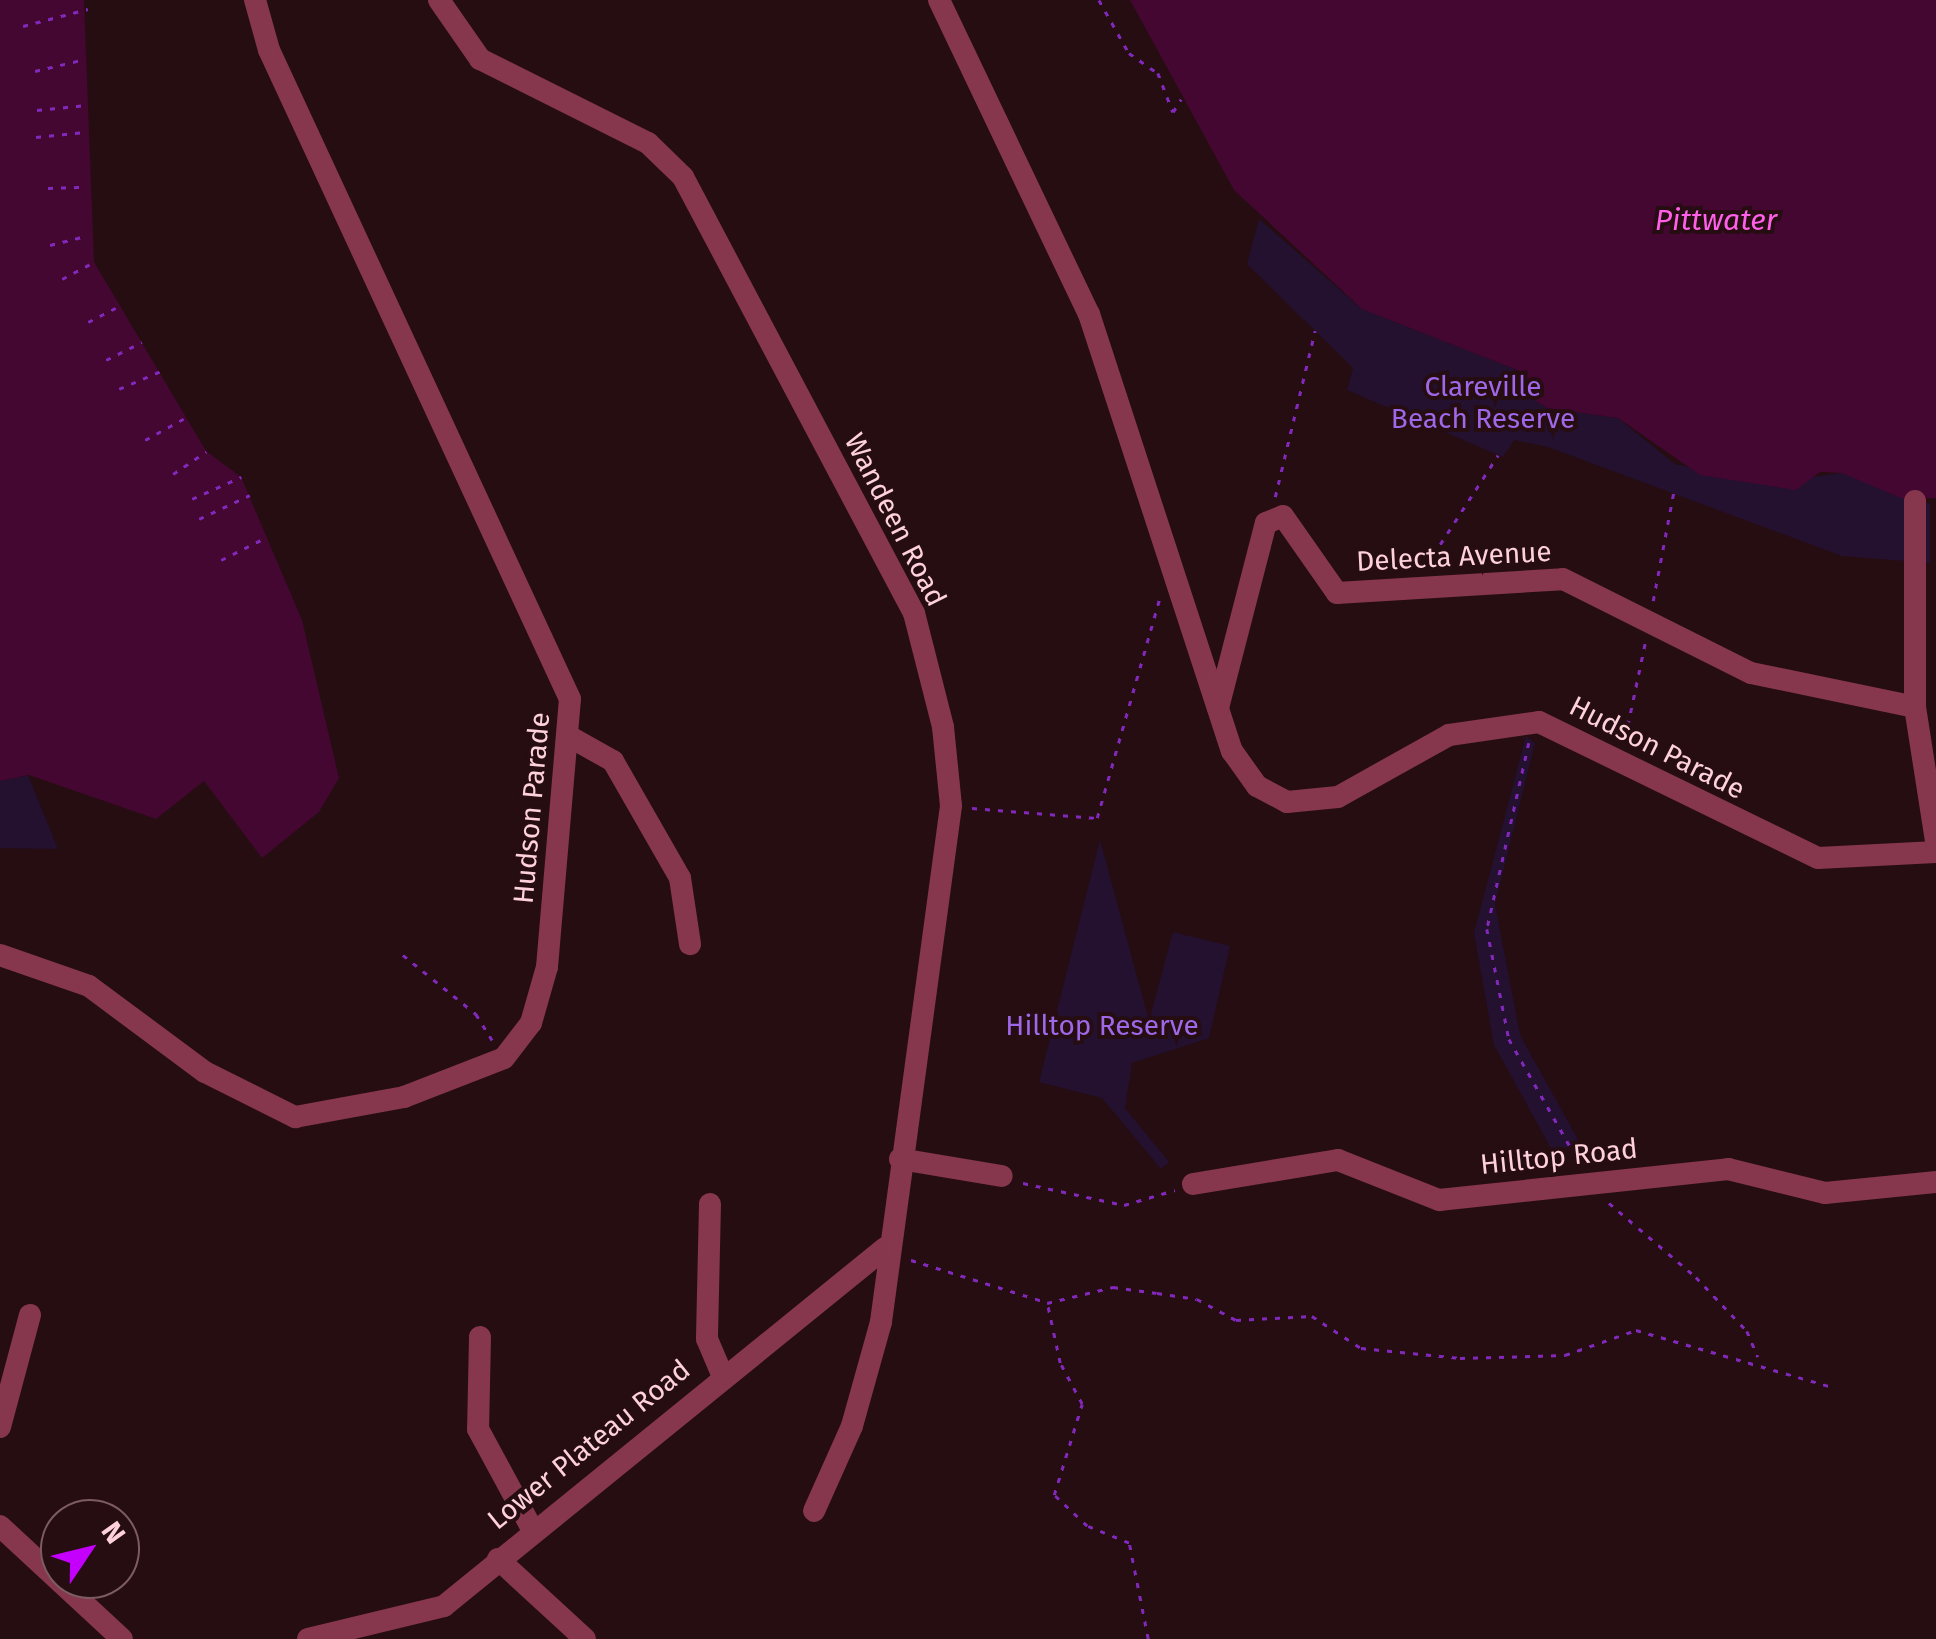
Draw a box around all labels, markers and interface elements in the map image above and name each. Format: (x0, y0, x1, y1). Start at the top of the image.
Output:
water label: Pittwater (1655, 202, 1777, 238)
park label: Clareville Beach Reserve (1391, 370, 1575, 436)
street label: Wandeen Road (837, 428, 953, 612)
street label: Delecta Avenue (1356, 535, 1552, 579)
street label: Hudson Parade (1564, 689, 1750, 807)
street label: Hudson Parade (507, 711, 557, 905)
park label: Hilltop Reserve (1005, 1009, 1199, 1043)
street label: Hilltop Road (1479, 1132, 1639, 1182)
street label: Lower Plateau Road (481, 1353, 697, 1537)
north arrow (40, 1499, 140, 1599)
text: N (94, 1516, 132, 1550)

